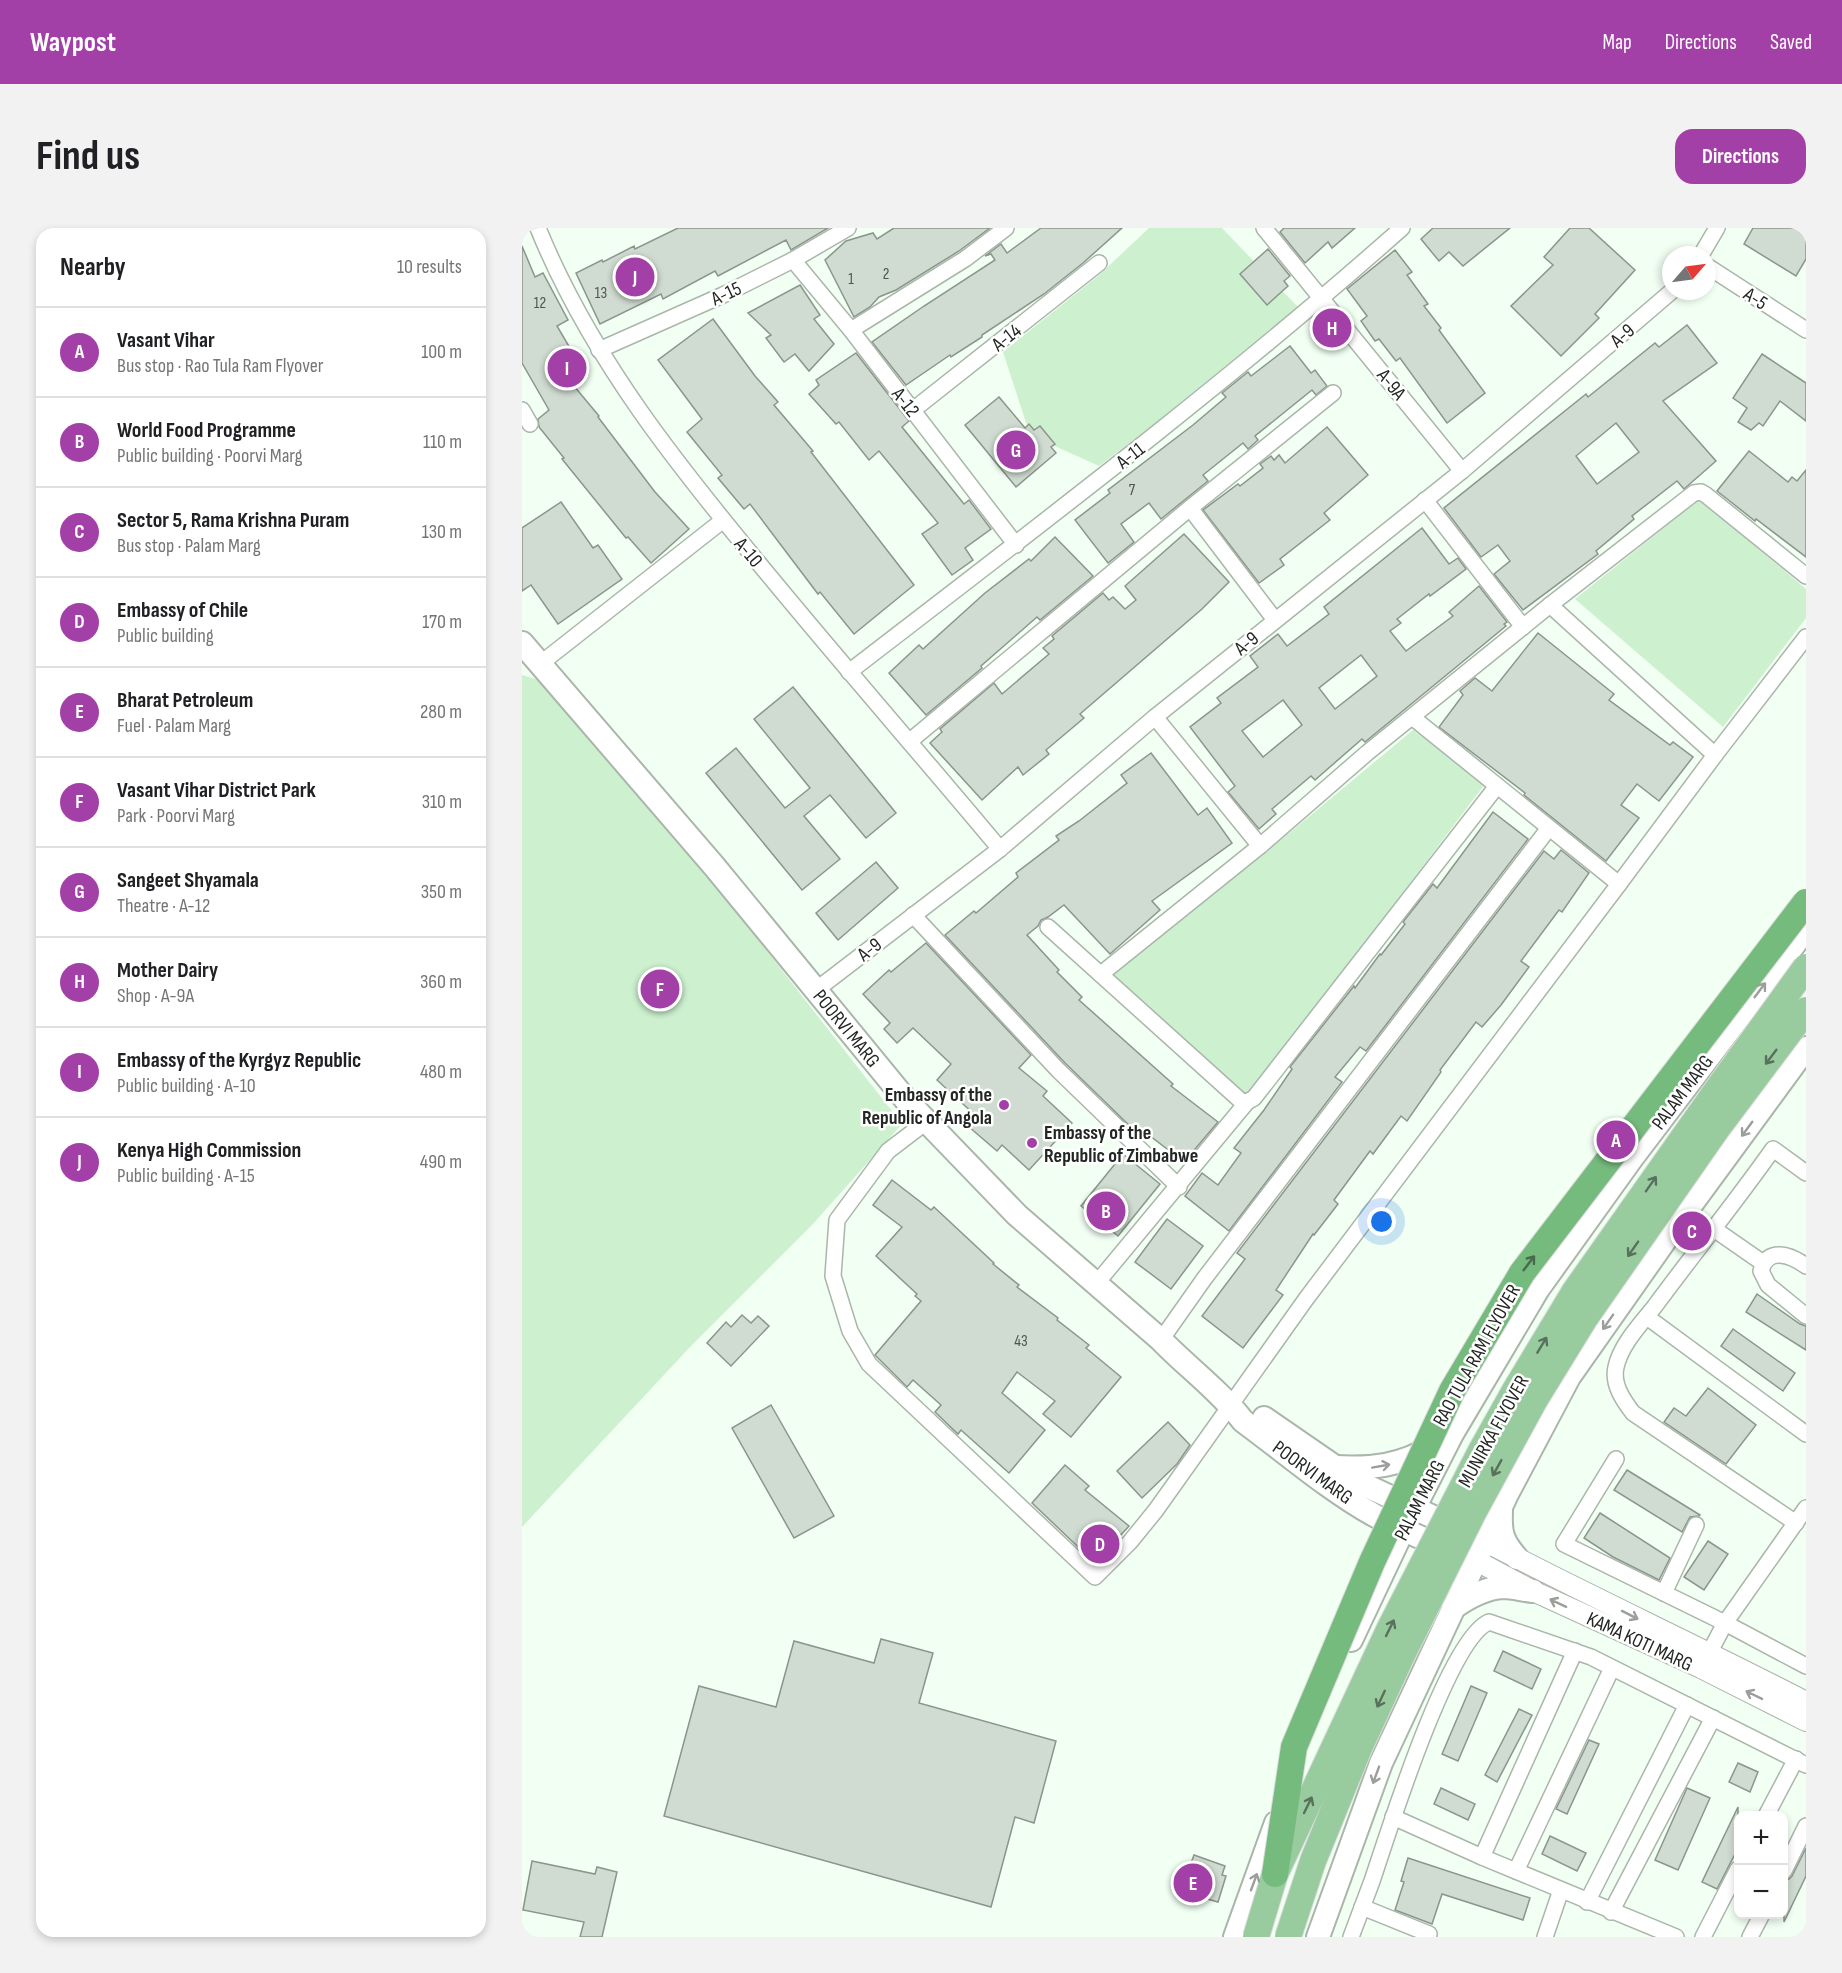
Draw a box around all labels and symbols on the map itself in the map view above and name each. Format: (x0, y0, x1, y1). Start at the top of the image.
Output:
north arrow (1662, 246, 1716, 300)
pin: J (616, 254, 654, 300)
house number: 2 (883, 265, 889, 284)
house number: 1 (848, 270, 854, 289)
street label: A-15 (707, 277, 745, 312)
street label: A-5 (1738, 282, 1772, 315)
house number: 13 (595, 284, 607, 303)
house number: 12 (534, 294, 546, 313)
pin: H (1312, 306, 1352, 350)
street label: A-14 (986, 319, 1026, 357)
street label: A-9 (1605, 319, 1640, 353)
pin: I (548, 346, 586, 390)
street label: A-9A (1371, 363, 1411, 405)
street label: A-12 (886, 382, 924, 422)
pin: G (996, 428, 1036, 472)
street label: A-11 (1111, 437, 1150, 475)
house number: 7 (1129, 481, 1136, 500)
street label: A-10 (728, 532, 768, 572)
street label: A-9 (1229, 627, 1264, 661)
street label: A-9 (852, 933, 887, 967)
pin: F (640, 966, 680, 1011)
one-way arrow (1753, 982, 1766, 998)
street label: POORVI MARG (808, 985, 885, 1072)
one-way arrow (1765, 1048, 1777, 1064)
street label: PALAM MARG (1647, 1051, 1719, 1135)
place label: Embassy of the Republic of Angola (862, 1083, 992, 1130)
marker: Embassy of the Republic of Angola (997, 1098, 1011, 1112)
pin: A (1596, 1118, 1636, 1162)
place label: Embassy of the Republic of Zimbabwe (1044, 1121, 1198, 1168)
one-way arrow (1740, 1121, 1753, 1137)
marker: Embassy of the Republic of Zimbabwe (1025, 1136, 1039, 1150)
one-way arrow (1645, 1176, 1657, 1192)
pin: B (1086, 1188, 1126, 1234)
your location (1367, 1207, 1396, 1236)
pin: C (1672, 1208, 1712, 1254)
one-way arrow (1627, 1241, 1639, 1257)
one-way arrow (1523, 1255, 1536, 1271)
street label: RAO TULA RAM FLYOVER (1428, 1280, 1526, 1431)
one-way arrow (1602, 1313, 1614, 1329)
house number: 43 (1014, 1332, 1028, 1351)
one-way arrow (1536, 1337, 1548, 1354)
street label: MUNIRKA FLYOVER (1453, 1371, 1535, 1492)
street label: POORVI MARG (1268, 1436, 1357, 1510)
street label: PALAM MARG (1389, 1456, 1450, 1545)
one-way arrow (1491, 1459, 1502, 1477)
one-way arrow (1371, 1460, 1390, 1471)
pin: D (1080, 1522, 1120, 1566)
one-way arrow (1550, 1597, 1568, 1608)
street label: KAMA KOTI MARG (1583, 1607, 1697, 1677)
one-way arrow (1621, 1610, 1639, 1622)
one-way arrow (1385, 1619, 1397, 1637)
one-way arrow (1745, 1688, 1763, 1700)
one-way arrow (1375, 1690, 1387, 1708)
one-way arrow (1370, 1765, 1381, 1784)
one-way arrow (1303, 1796, 1314, 1814)
pin: E (1174, 1860, 1212, 1906)
one-way arrow (1250, 1873, 1261, 1892)

